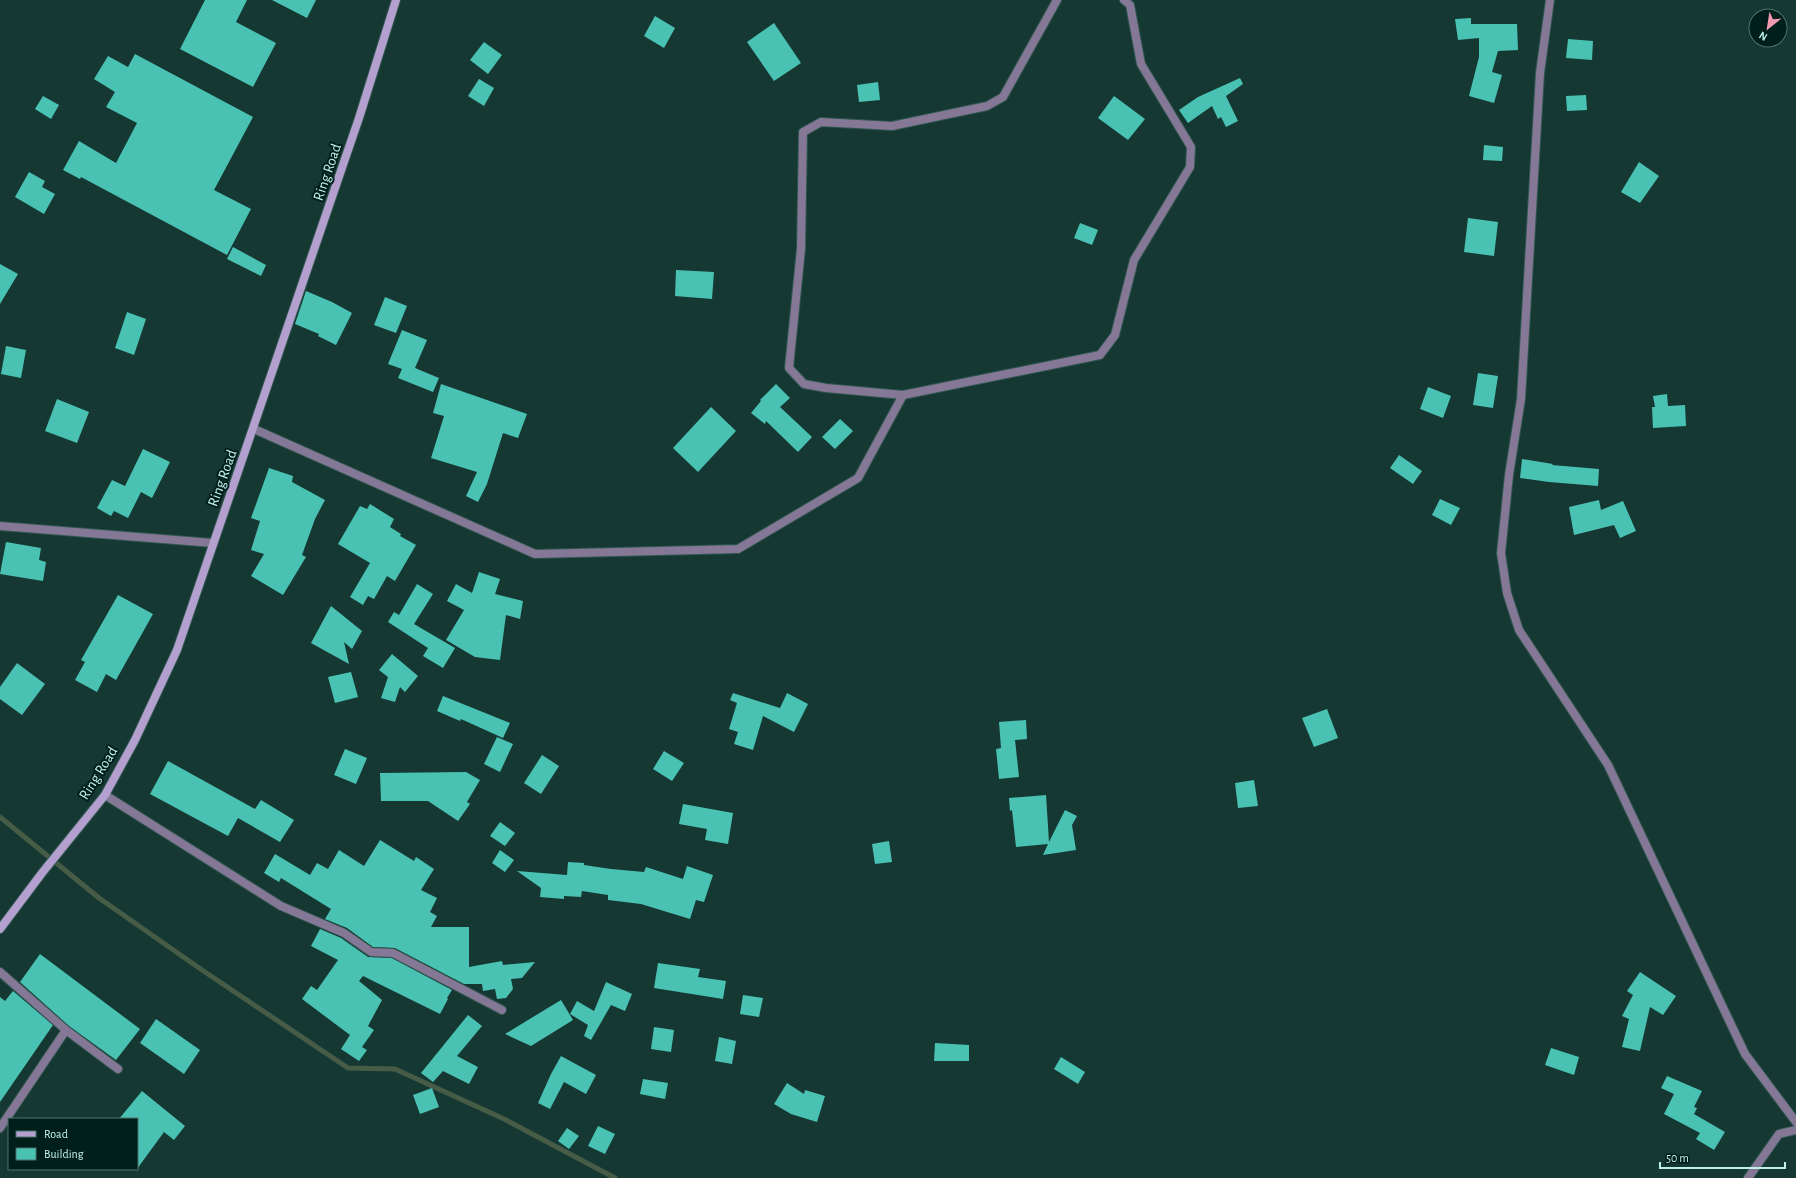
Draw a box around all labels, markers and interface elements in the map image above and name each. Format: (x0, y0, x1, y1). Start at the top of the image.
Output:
north arrow (1748, 8, 1788, 48)
text: N (1757, 30, 1769, 43)
street label: Ring Road (311, 141, 344, 203)
street label: Ring Road (205, 448, 240, 509)
street label: Ring Road (76, 744, 121, 802)
legend (8, 1118, 138, 1170)
text: Road (44, 1128, 68, 1140)
scale bar (1660, 1144, 1785, 1170)
text: Building (44, 1148, 84, 1160)
text: 50 m (1666, 1152, 1689, 1164)

